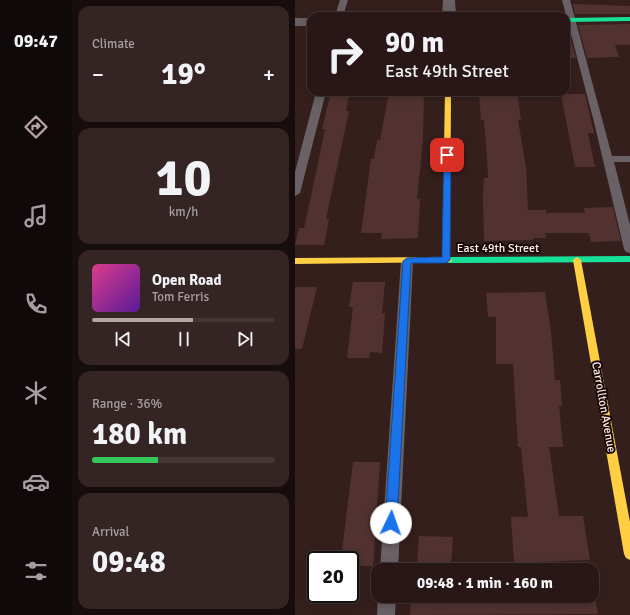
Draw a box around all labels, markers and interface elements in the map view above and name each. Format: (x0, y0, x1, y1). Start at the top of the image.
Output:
text: 90 m (385, 26, 444, 60)
icon: right (319, 28, 371, 80)
text: 09:47 (14, 30, 58, 52)
text: Climate (92, 36, 135, 52)
text: 19° (161, 56, 206, 93)
text: East 49th Street (385, 60, 509, 82)
text: − (92, 61, 104, 88)
text: + (263, 61, 275, 88)
icon: directions (22, 113, 50, 141)
pin (430, 138, 464, 172)
icon: arrive (436, 144, 458, 166)
text: 10 (155, 146, 212, 210)
icon: music (22, 202, 50, 230)
text: km/h (169, 204, 198, 220)
street label: East 49th Street (457, 241, 539, 256)
text: Open Road (152, 271, 222, 289)
text: Tom Ferris (152, 289, 209, 305)
icon: phone (22, 290, 50, 318)
icon: previous (112, 328, 134, 350)
icon: pause (173, 328, 195, 350)
icon: next (234, 328, 256, 350)
street label: Carrollton Avenue (588, 361, 619, 454)
icon: climate (22, 379, 50, 407)
text: Range · 36% (92, 396, 162, 412)
text: 180 km (92, 416, 187, 453)
icon: car (22, 468, 50, 496)
position arrow (370, 502, 412, 544)
text: Arrival (92, 524, 129, 540)
text: 09:48 (92, 544, 166, 581)
speed limit sign: 20 (307, 551, 359, 603)
icon: filters (22, 557, 50, 585)
text: 09:48 · 1 min · 160 m (417, 574, 553, 592)

